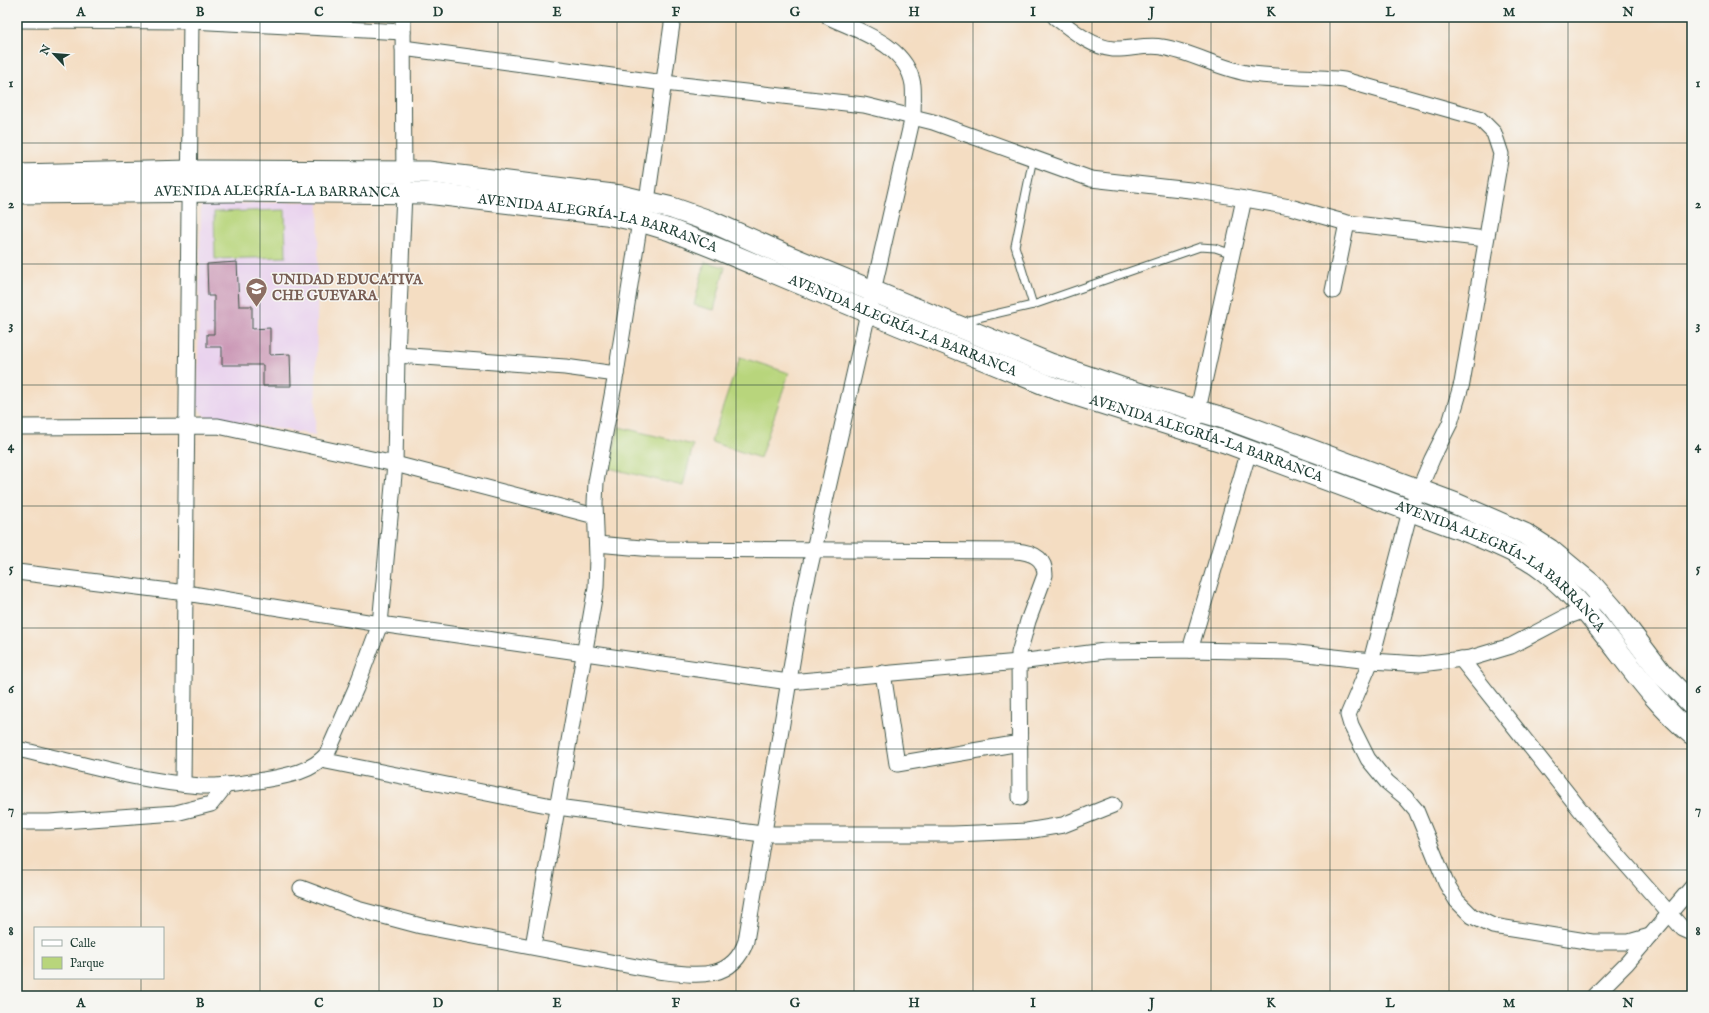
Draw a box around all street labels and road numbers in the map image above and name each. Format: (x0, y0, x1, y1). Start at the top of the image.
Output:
street label: AVENIDA ALEGRÍA-LA BARRANCA (153, 181, 400, 202)
street label: AVENIDA ALEGRÍA-LA BARRANCA (476, 190, 721, 257)
street label: AVENIDA ALEGRÍA-LA BARRANCA (785, 270, 1020, 381)
street label: AVENIDA ALEGRÍA-LA BARRANCA (1086, 390, 1326, 487)
street label: AVENIDA ALEGRÍA-LA BARRANCA (1392, 497, 1609, 636)

